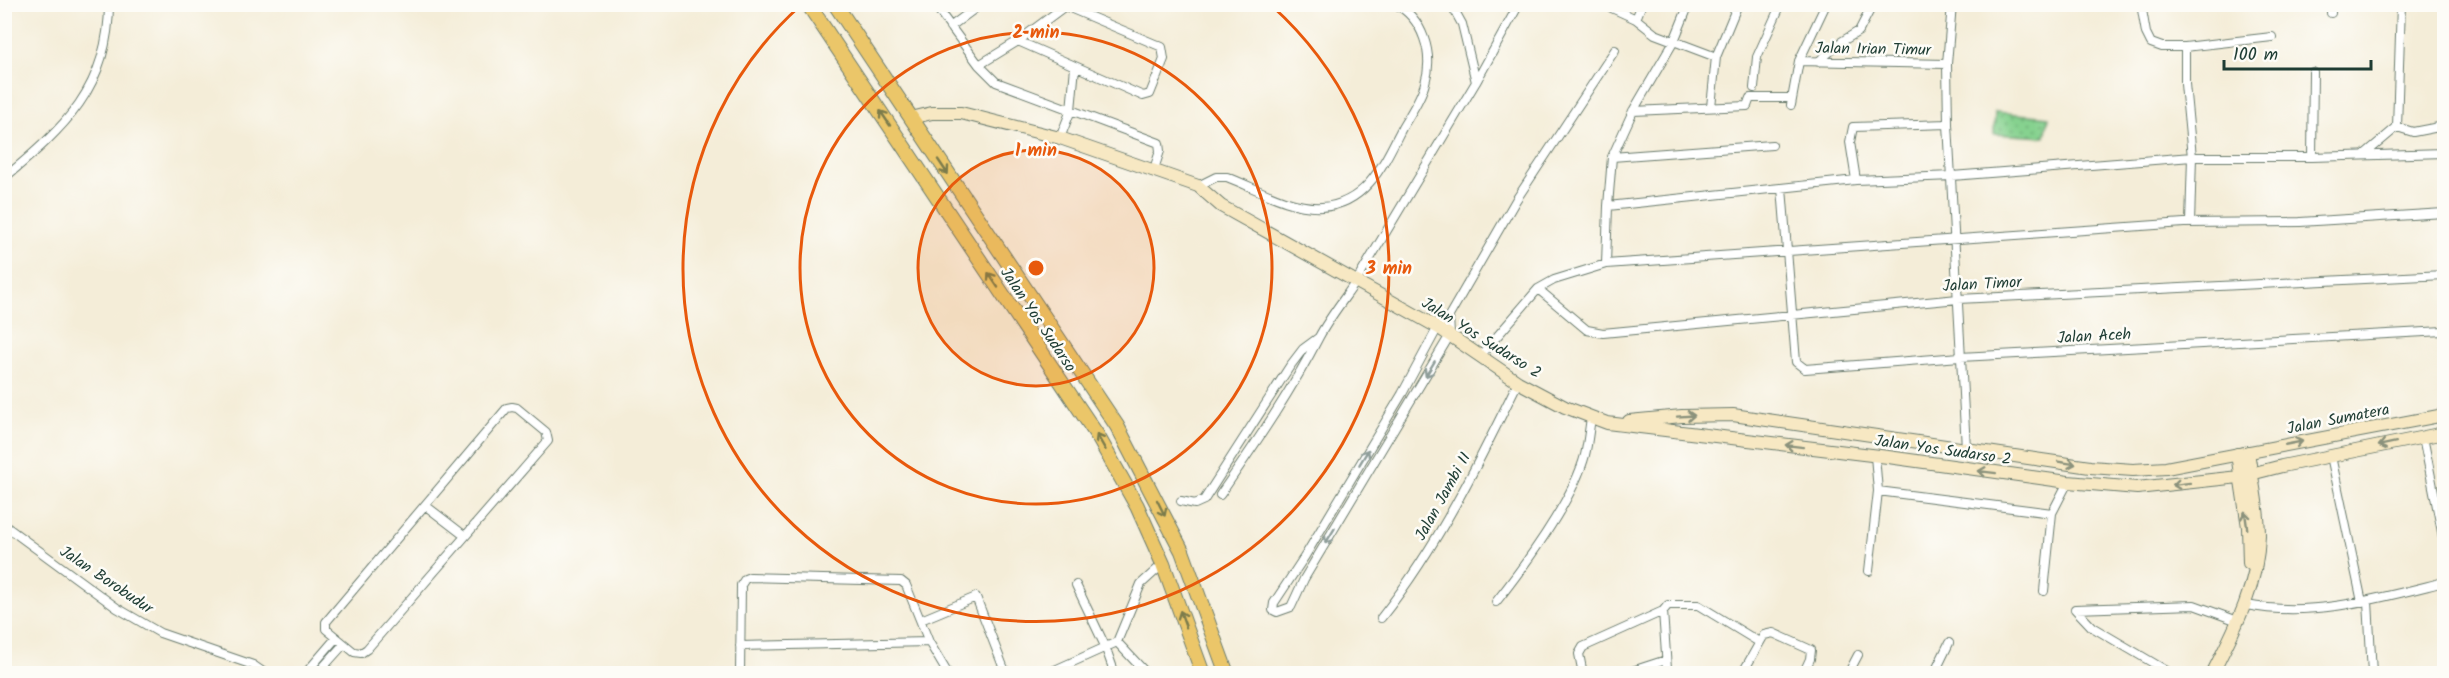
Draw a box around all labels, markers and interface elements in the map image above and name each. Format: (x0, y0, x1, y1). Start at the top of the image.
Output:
text: 2 min (1013, 19, 1059, 48)
scale bar (2224, 33, 2371, 71)
street label: Jalan Irian Timur (1815, 36, 1933, 63)
text: 100 m (2233, 41, 2278, 70)
one-way arrow (878, 109, 891, 126)
text: 1 min (1015, 137, 1057, 166)
one-way arrow (937, 158, 950, 175)
text: 3 min (1365, 255, 1412, 284)
centre of rings (1026, 258, 1046, 278)
street label: Jalan Yos Sudarso (993, 262, 1082, 377)
street label: Jalan Timor (1942, 270, 2024, 299)
one-way arrow (987, 272, 999, 288)
street label: Jalan Yos Sudarso 2 (1416, 291, 1546, 385)
street label: Jalan Aceh (2056, 322, 2132, 351)
one-way arrow (1423, 360, 1435, 377)
street label: Jalan Sumatera (2285, 397, 2392, 442)
one-way arrow (1676, 410, 1696, 421)
street label: Jalan Yos Sudarso 2 (1873, 429, 2013, 472)
one-way arrow (1095, 434, 1107, 451)
one-way arrow (2284, 437, 2304, 448)
one-way arrow (2378, 439, 2397, 450)
one-way arrow (1784, 440, 1804, 451)
street label: Jalan Jambi II (1409, 448, 1478, 545)
one-way arrow (1358, 449, 1370, 466)
one-way arrow (2057, 458, 2076, 469)
one-way arrow (1977, 466, 1997, 477)
one-way arrow (2171, 479, 2191, 490)
one-way arrow (1155, 499, 1167, 517)
one-way arrow (2241, 511, 2252, 531)
one-way arrow (1323, 527, 1335, 544)
street label: Jalan Borobudur (54, 540, 160, 622)
one-way arrow (1176, 610, 1187, 628)

